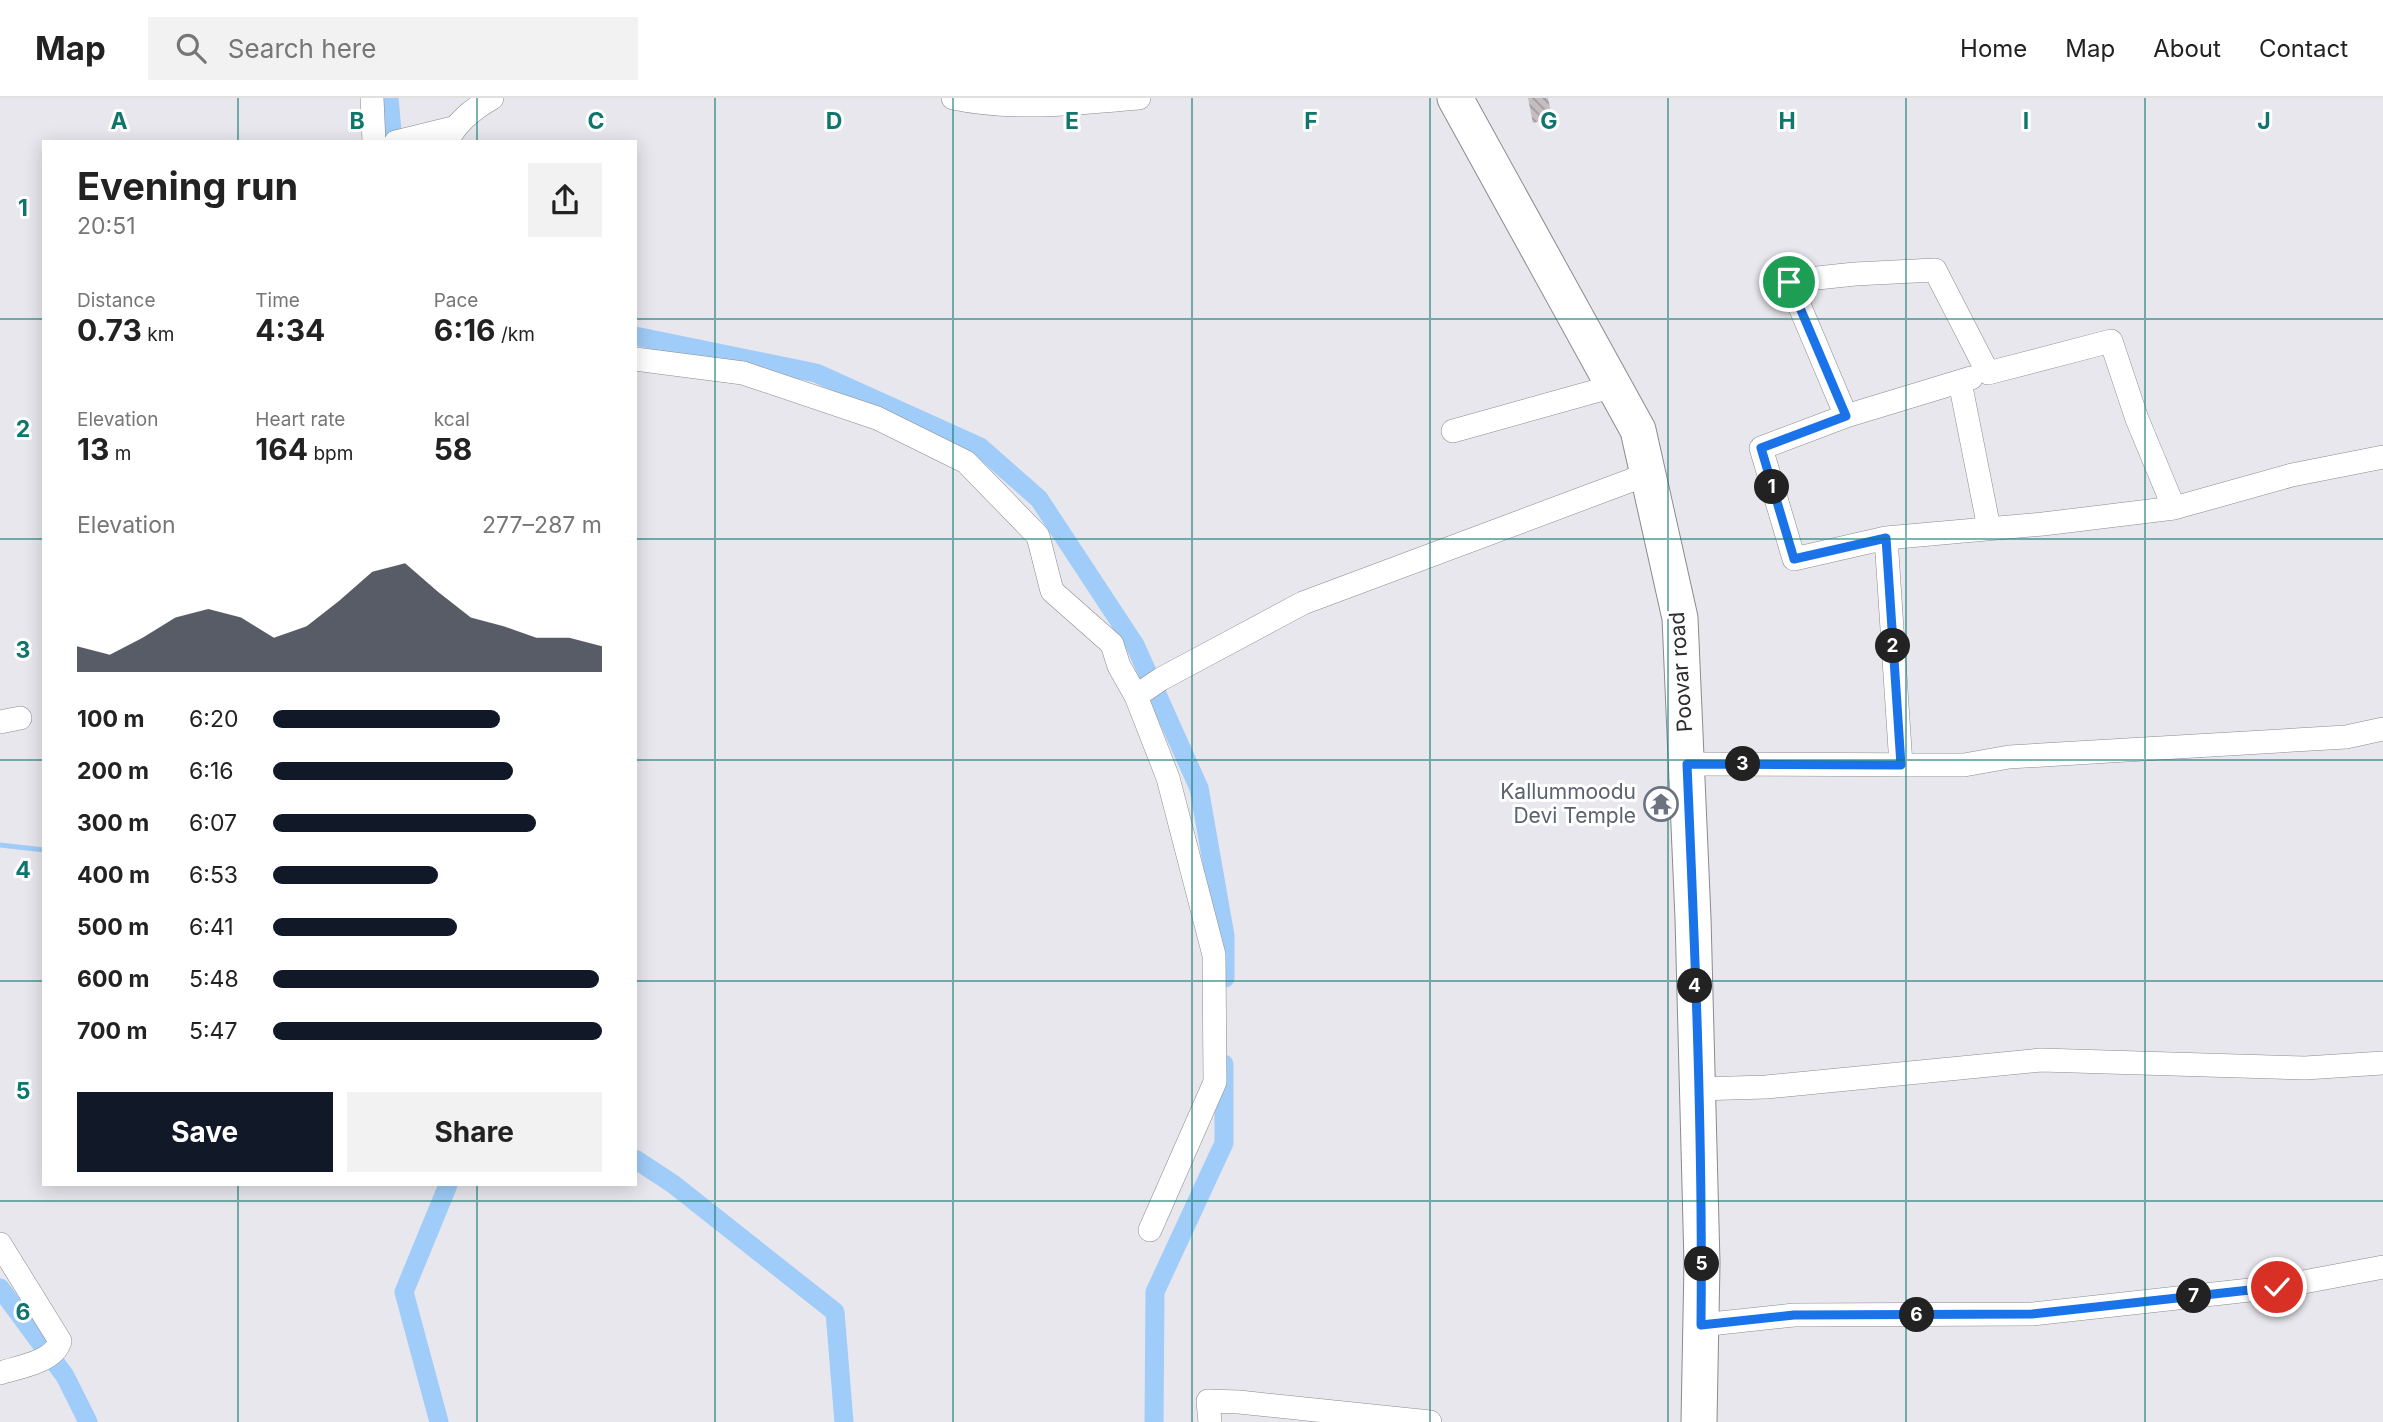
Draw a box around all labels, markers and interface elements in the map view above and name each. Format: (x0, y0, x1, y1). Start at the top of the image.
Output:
search box (148, 17, 638, 80)
text: Map (35, 28, 106, 68)
icon: search (172, 29, 210, 67)
text: Search here (228, 33, 376, 64)
text: Home (1960, 34, 2027, 63)
text: Map (2065, 34, 2115, 63)
text: About (2153, 34, 2221, 63)
text: Contact (2259, 34, 2348, 63)
text: A (110, 107, 128, 135)
text: B (349, 107, 365, 135)
text: C (587, 107, 605, 135)
text: D (826, 107, 842, 135)
text: E (1065, 107, 1079, 135)
text: F (1304, 107, 1318, 135)
text: G (1540, 107, 1558, 135)
text: H (1778, 107, 1796, 135)
text: I (2023, 107, 2029, 135)
text: J (2257, 107, 2271, 135)
text: Evening run (77, 163, 298, 209)
button: share (528, 163, 602, 237)
text: 1 (18, 194, 28, 222)
text: 20:51 (77, 212, 136, 240)
pin (1759, 252, 1819, 312)
icon: arrive (1770, 263, 1808, 301)
text: Distance (77, 289, 155, 312)
text: Time (255, 289, 300, 312)
text: Pace (434, 289, 478, 312)
text: 0.73 (77, 312, 142, 348)
text: 4:34 (255, 312, 325, 348)
text: 6:16 (434, 312, 496, 348)
text: km (142, 323, 174, 346)
text: /km (496, 323, 535, 346)
text: Elevation (77, 408, 158, 431)
text: Heart rate (255, 408, 345, 431)
text: kcal (434, 408, 470, 431)
text: 2 (16, 415, 30, 443)
text: 13 (77, 431, 109, 467)
text: 164 (255, 431, 308, 467)
text: 58 (434, 431, 472, 467)
text: m (109, 442, 131, 465)
text: bpm (308, 442, 353, 465)
pin: 1 (1754, 470, 1790, 504)
text: 1 (1767, 475, 1776, 498)
text: Elevation (77, 511, 176, 539)
text: 277–287 m (482, 511, 602, 539)
street label: Poovar road (1664, 611, 1697, 733)
pin: 2 (1876, 628, 1910, 664)
text: 2 (1887, 634, 1898, 657)
text: 3 (16, 636, 30, 664)
text: 100 m (77, 705, 144, 733)
text: 6:20 (189, 705, 238, 733)
pin: 3 (1726, 746, 1760, 782)
text: 3 (1736, 752, 1749, 775)
text: 200 m (77, 757, 149, 785)
text: 6:16 (189, 757, 234, 785)
place label: Kallummoodu Devi Temple (1500, 779, 1636, 828)
temple icon: Kallummoodu Devi Temple (1642, 785, 1680, 823)
text: 300 m (77, 809, 149, 837)
text: 6:07 (189, 809, 237, 837)
text: 4 (15, 856, 31, 884)
text: 400 m (77, 861, 150, 889)
text: 6:53 (189, 861, 238, 889)
text: 500 m (77, 913, 149, 941)
text: 6:41 (189, 913, 234, 941)
text: 600 m (77, 965, 149, 993)
text: 5:48 (189, 965, 239, 993)
pin: 4 (1678, 968, 1712, 1004)
text: 4 (1688, 974, 1701, 997)
text: 700 m (77, 1017, 147, 1045)
text: 5:47 (189, 1017, 237, 1045)
text: 5 (16, 1077, 30, 1105)
button: Save (77, 1092, 333, 1172)
button: Share (347, 1092, 602, 1172)
pin: 5 (1684, 1246, 1720, 1282)
text: 5 (1695, 1252, 1708, 1275)
pin (2247, 1257, 2307, 1317)
icon: check (2258, 1268, 2296, 1306)
pin: 7 (2176, 1278, 2212, 1314)
text: 7 (2188, 1284, 2199, 1307)
text: 6 (16, 1298, 30, 1326)
pin: 6 (1899, 1298, 1934, 1332)
text: 6 (1910, 1303, 1923, 1326)

